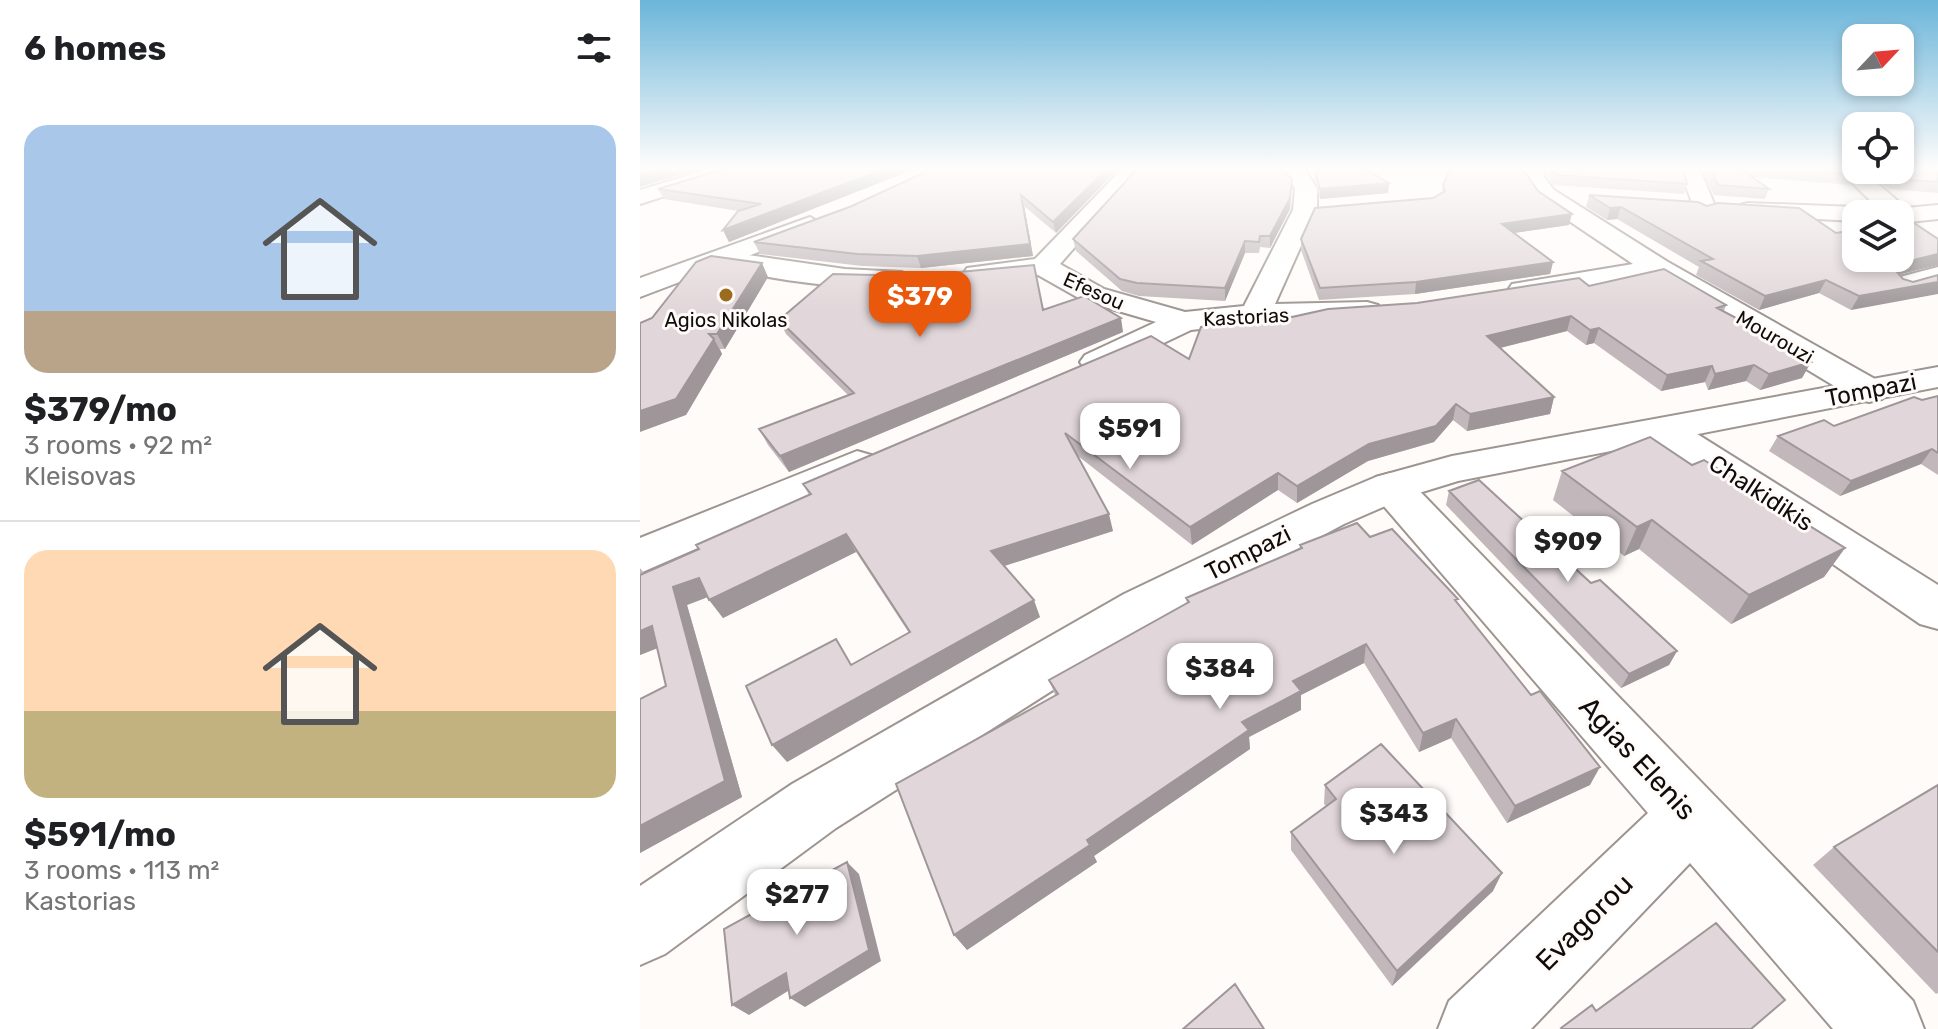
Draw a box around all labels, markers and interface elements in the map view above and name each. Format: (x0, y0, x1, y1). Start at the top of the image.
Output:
north arrow (1842, 24, 1914, 96)
map controls (1842, 24, 1914, 272)
icon: filters (572, 26, 616, 70)
text: 6 homes (24, 28, 166, 69)
button: locate (1842, 112, 1914, 184)
icon: home (248, 177, 392, 321)
button: layers (1842, 200, 1914, 272)
street label: Efesou (1060, 267, 1128, 315)
pin: $379 (873, 271, 967, 339)
text: $379 (887, 281, 953, 312)
marker: Agios Nikolas (717, 286, 735, 304)
street label: Kastorias (1202, 303, 1290, 331)
street label: Mourouzi (1732, 305, 1818, 369)
place label: Agios Nikolas (665, 308, 787, 332)
street label: Tompazi (1823, 367, 1919, 413)
text: $379/mo (24, 389, 177, 430)
pin: $591 (1083, 403, 1177, 471)
text: $591 (1098, 413, 1162, 444)
text: 3 rooms · 92 m² (24, 430, 212, 461)
street label: Chalkidikis (1704, 449, 1818, 537)
text: Kleisovas (24, 461, 136, 492)
pin: $909 (1521, 516, 1615, 584)
street label: Tompazi (1201, 520, 1295, 586)
text: $909 (1534, 526, 1602, 557)
icon: home (248, 602, 392, 746)
pin: $384 (1173, 643, 1267, 711)
text: $384 (1185, 653, 1255, 684)
street label: Agias Elenis (1572, 690, 1703, 827)
pin: $343 (1347, 788, 1441, 856)
text: $343 (1359, 798, 1429, 829)
text: $591/mo (24, 814, 176, 855)
text: 3 rooms · 113 m² (24, 855, 219, 886)
street label: Evagorou (1529, 867, 1640, 978)
pin: $277 (750, 869, 844, 937)
text: $277 (765, 879, 829, 910)
text: Kastorias (24, 886, 136, 917)

